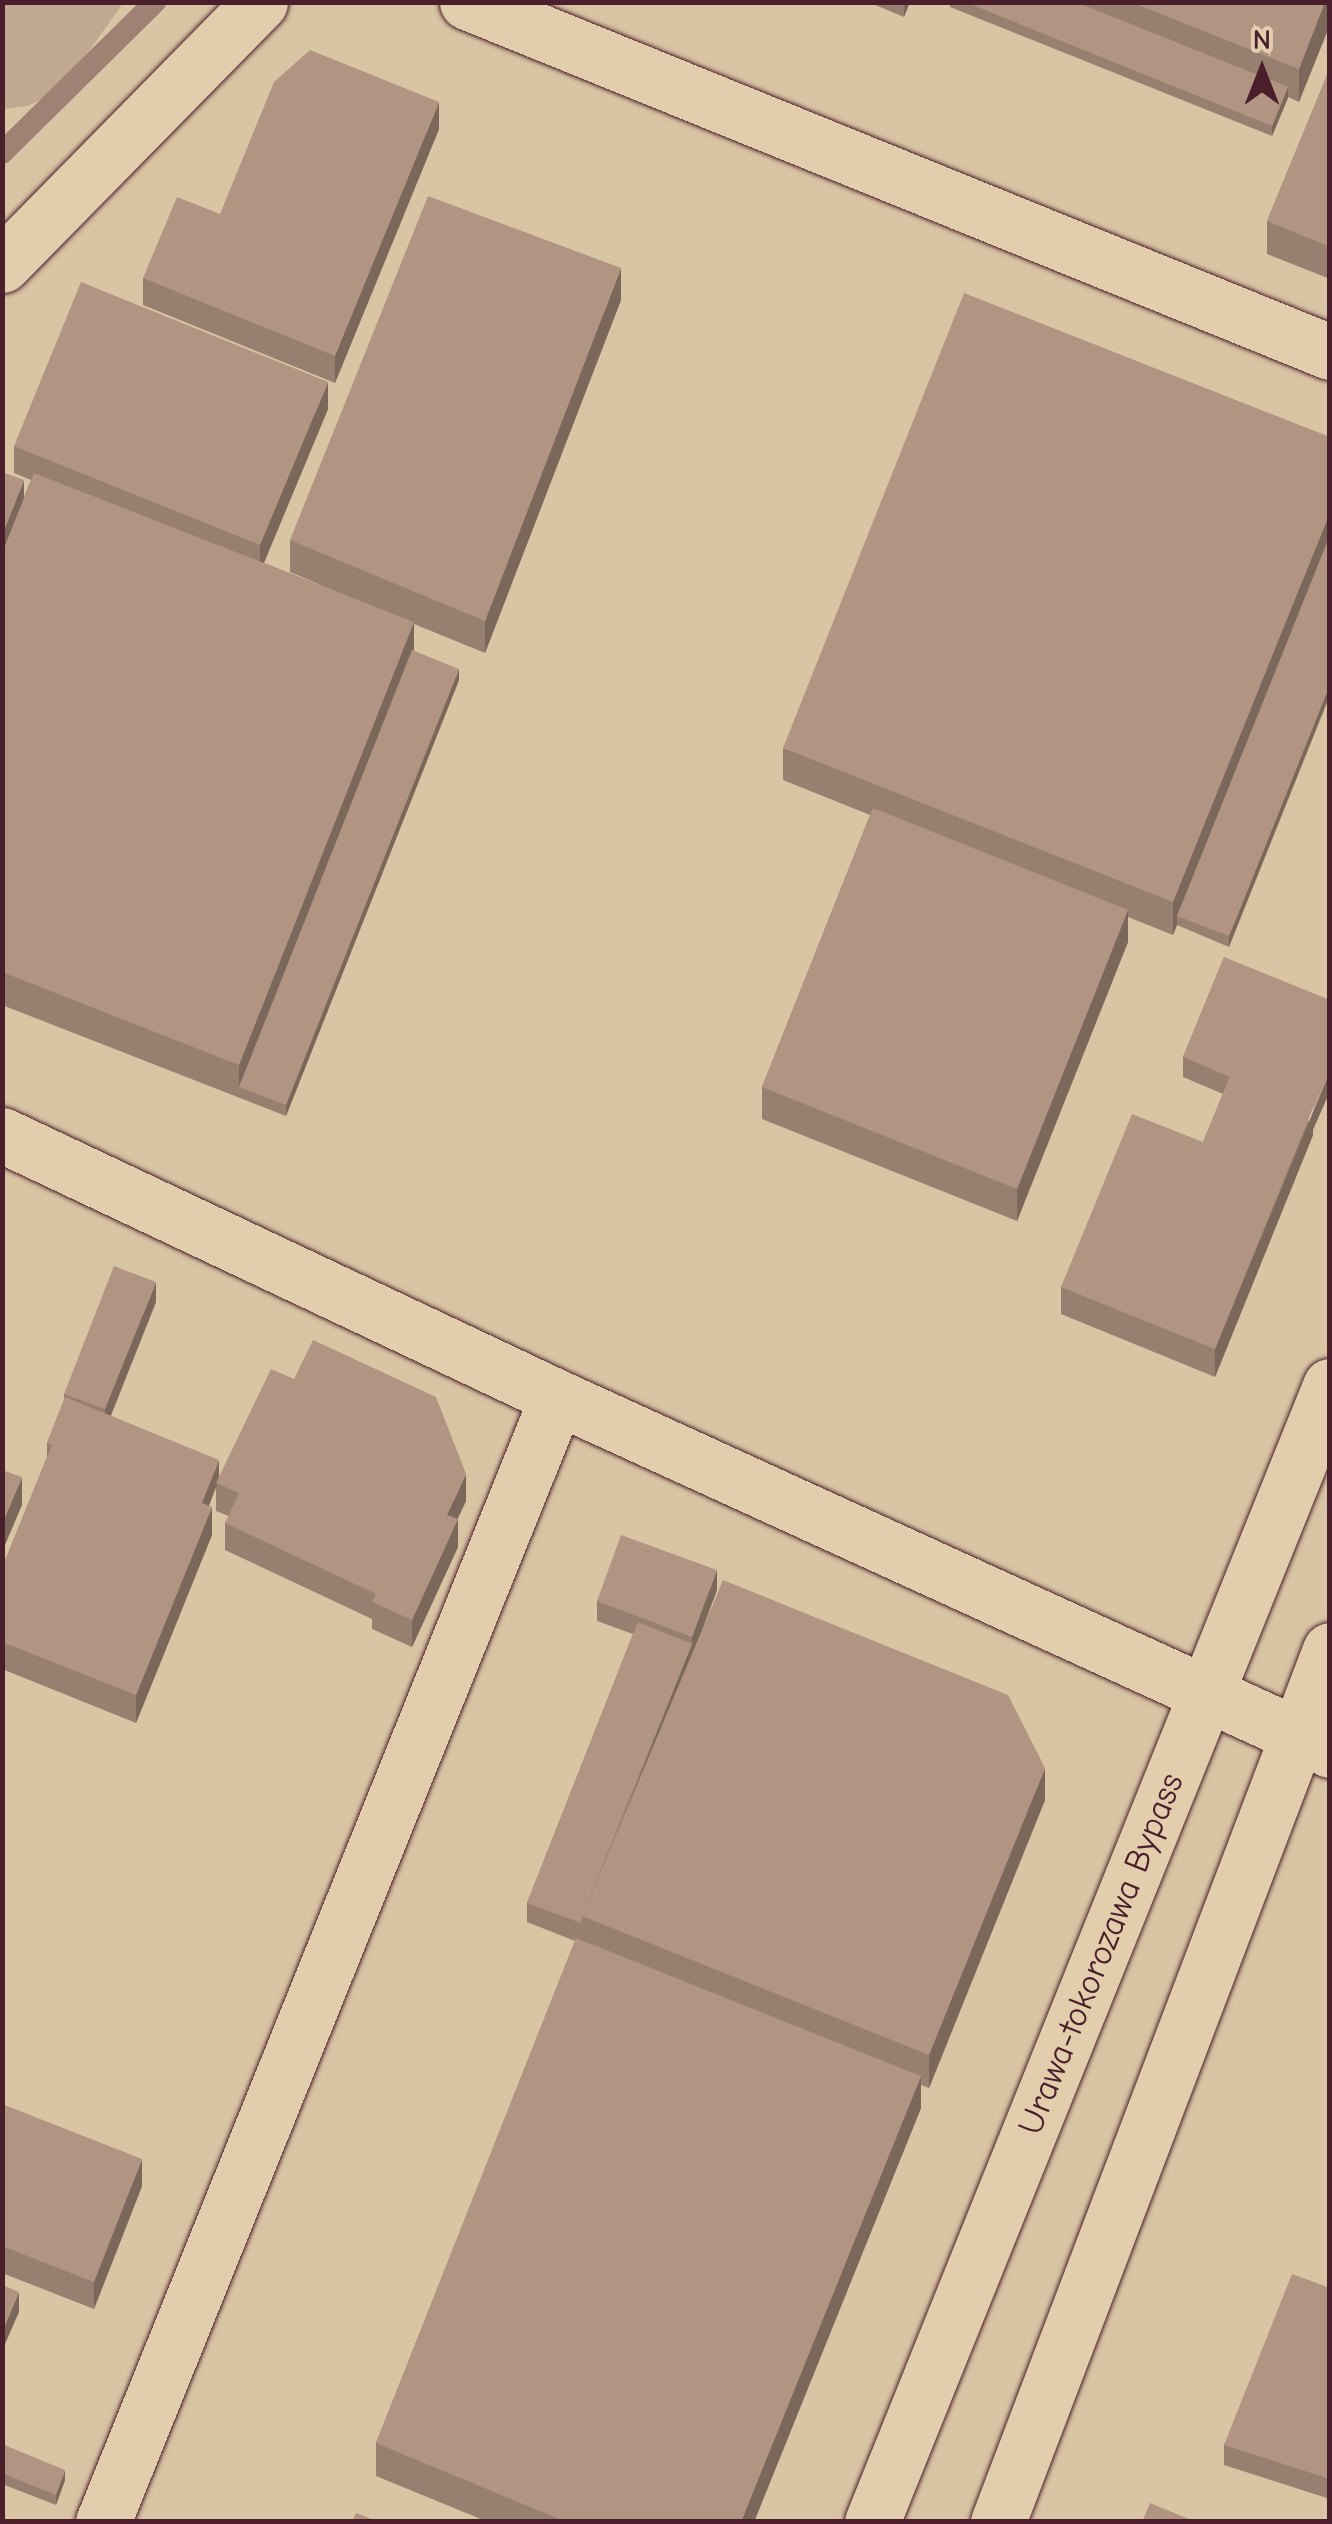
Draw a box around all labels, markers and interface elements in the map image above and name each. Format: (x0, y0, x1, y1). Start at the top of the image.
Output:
north arrow (1212, 20, 1312, 120)
text: N (1253, 24, 1271, 56)
street label: Urawa-tokorozawa Bypass (1009, 1767, 1193, 2141)

